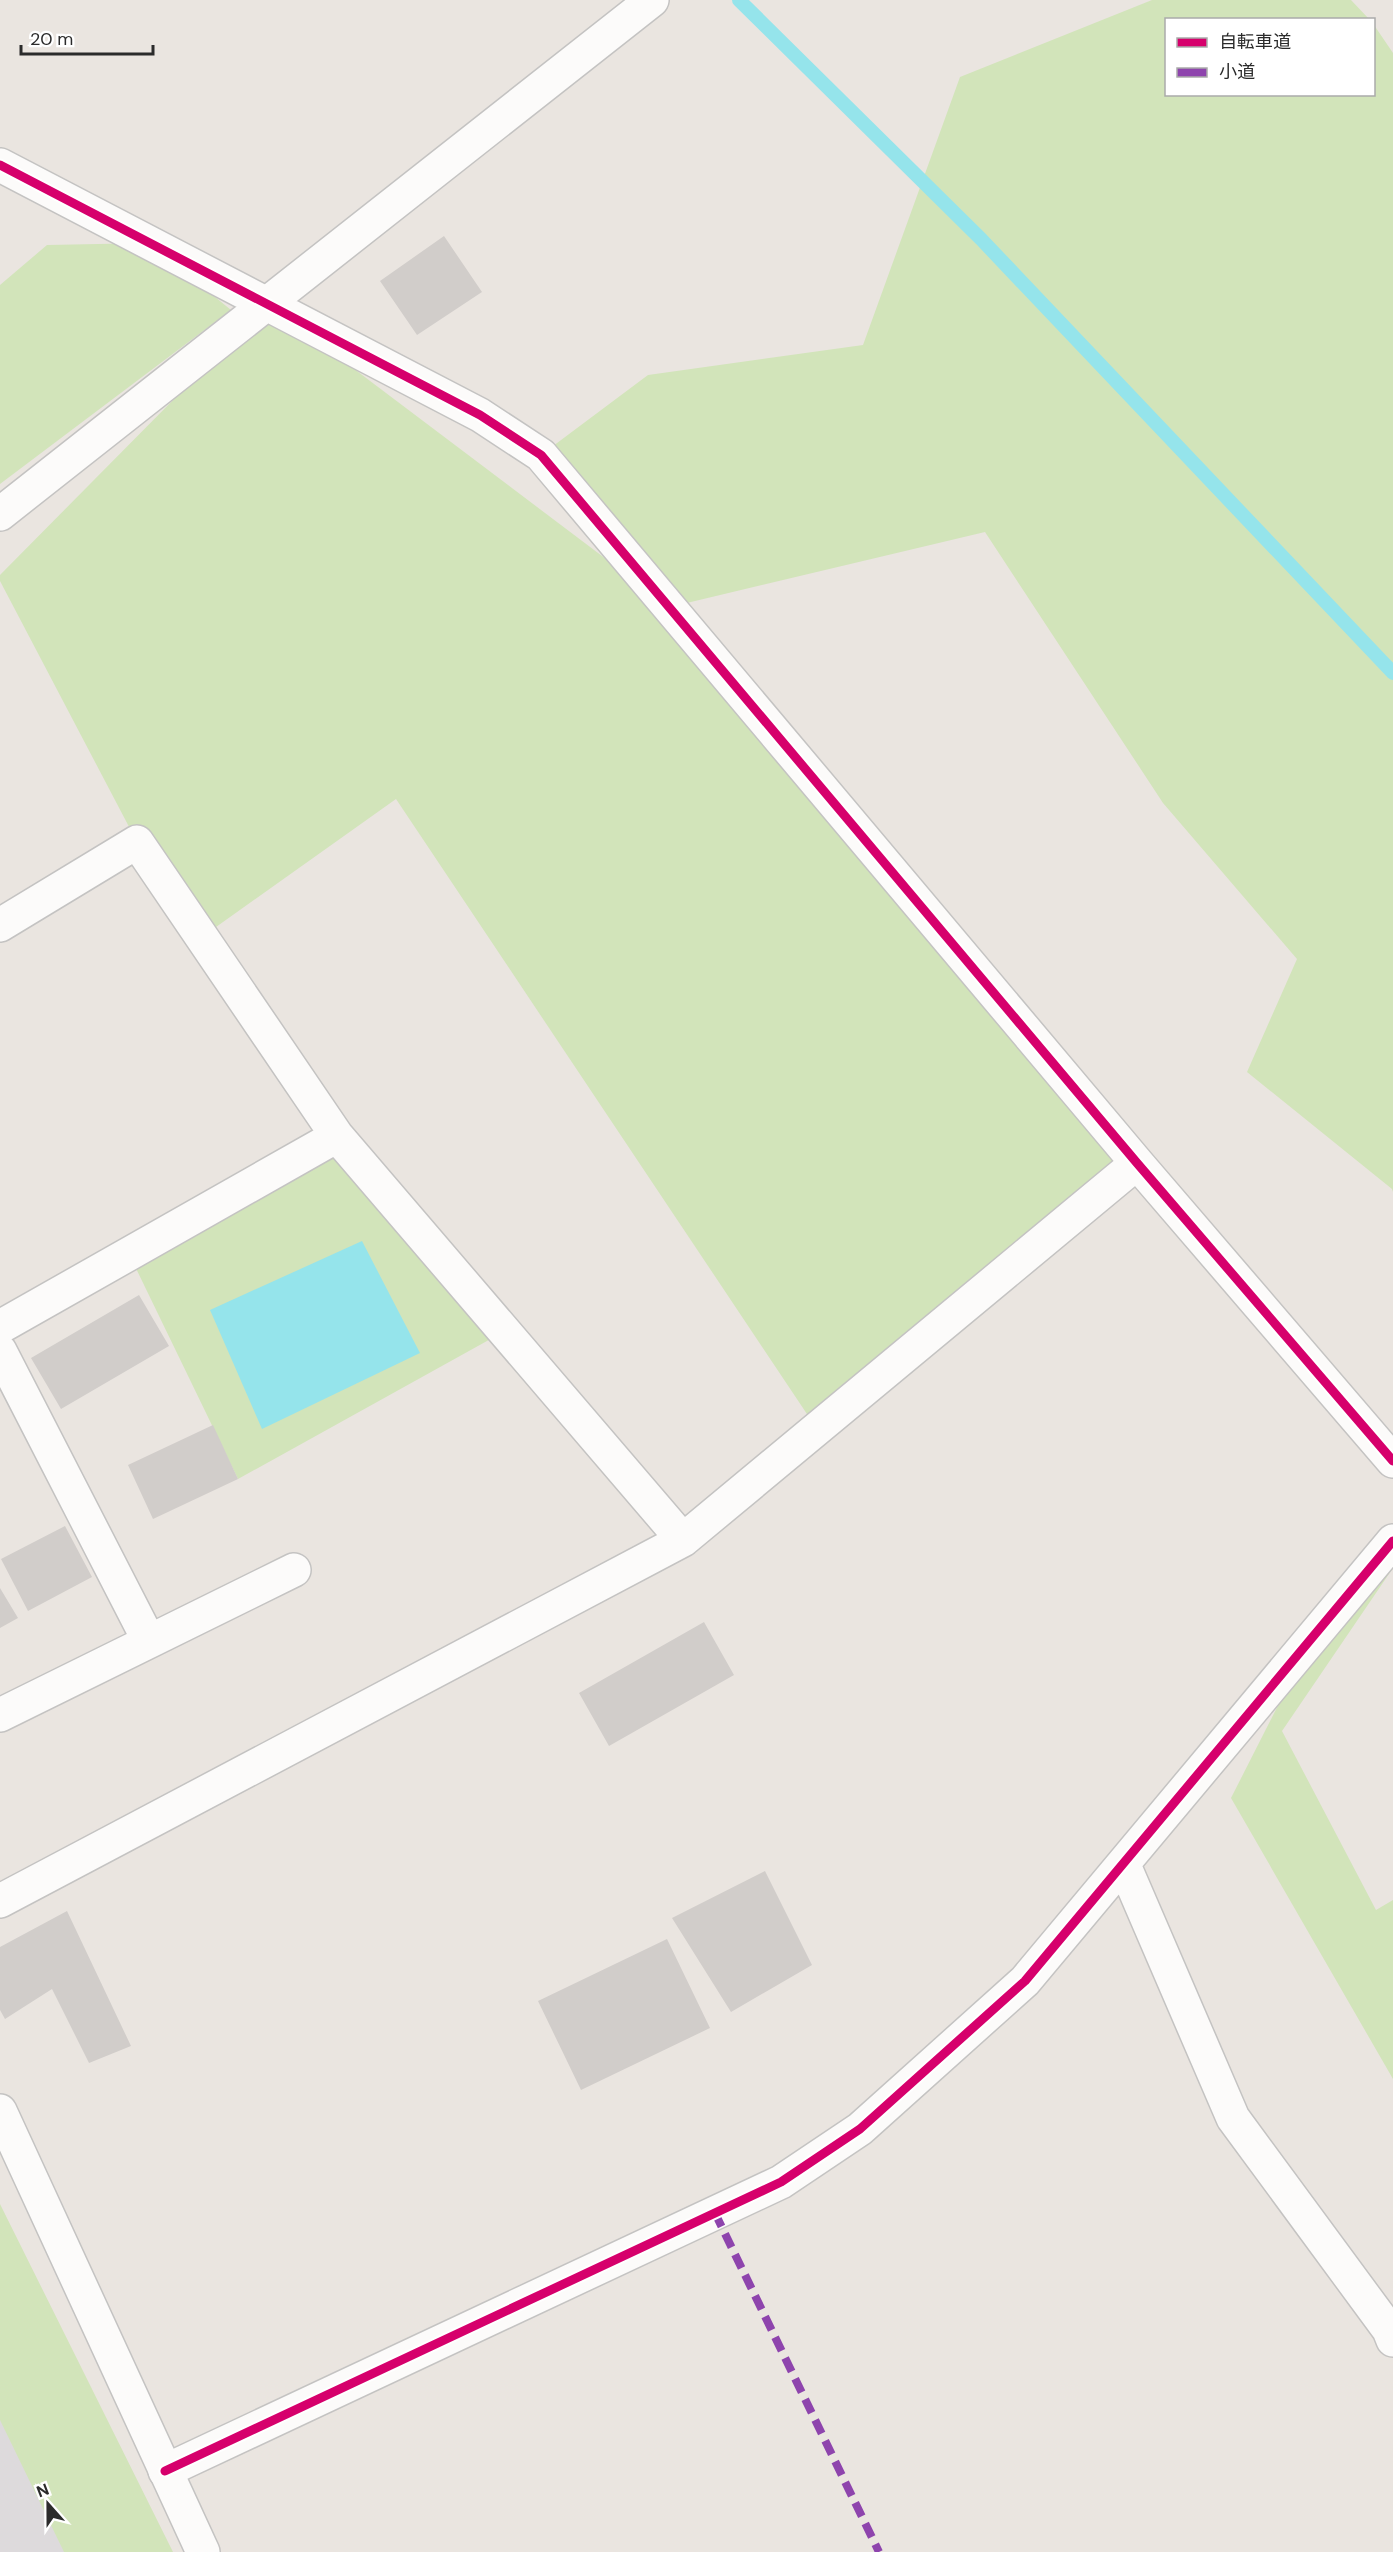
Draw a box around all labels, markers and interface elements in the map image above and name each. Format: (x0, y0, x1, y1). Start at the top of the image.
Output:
scale bar (21, 18, 153, 56)
legend (1165, 18, 1375, 96)
text: 20 m (30, 27, 73, 51)
text: 自転車道 (1219, 30, 1291, 54)
text: 小道 (1219, 60, 1255, 84)
north arrow (18, 2474, 78, 2534)
text: N (34, 2479, 52, 2502)

